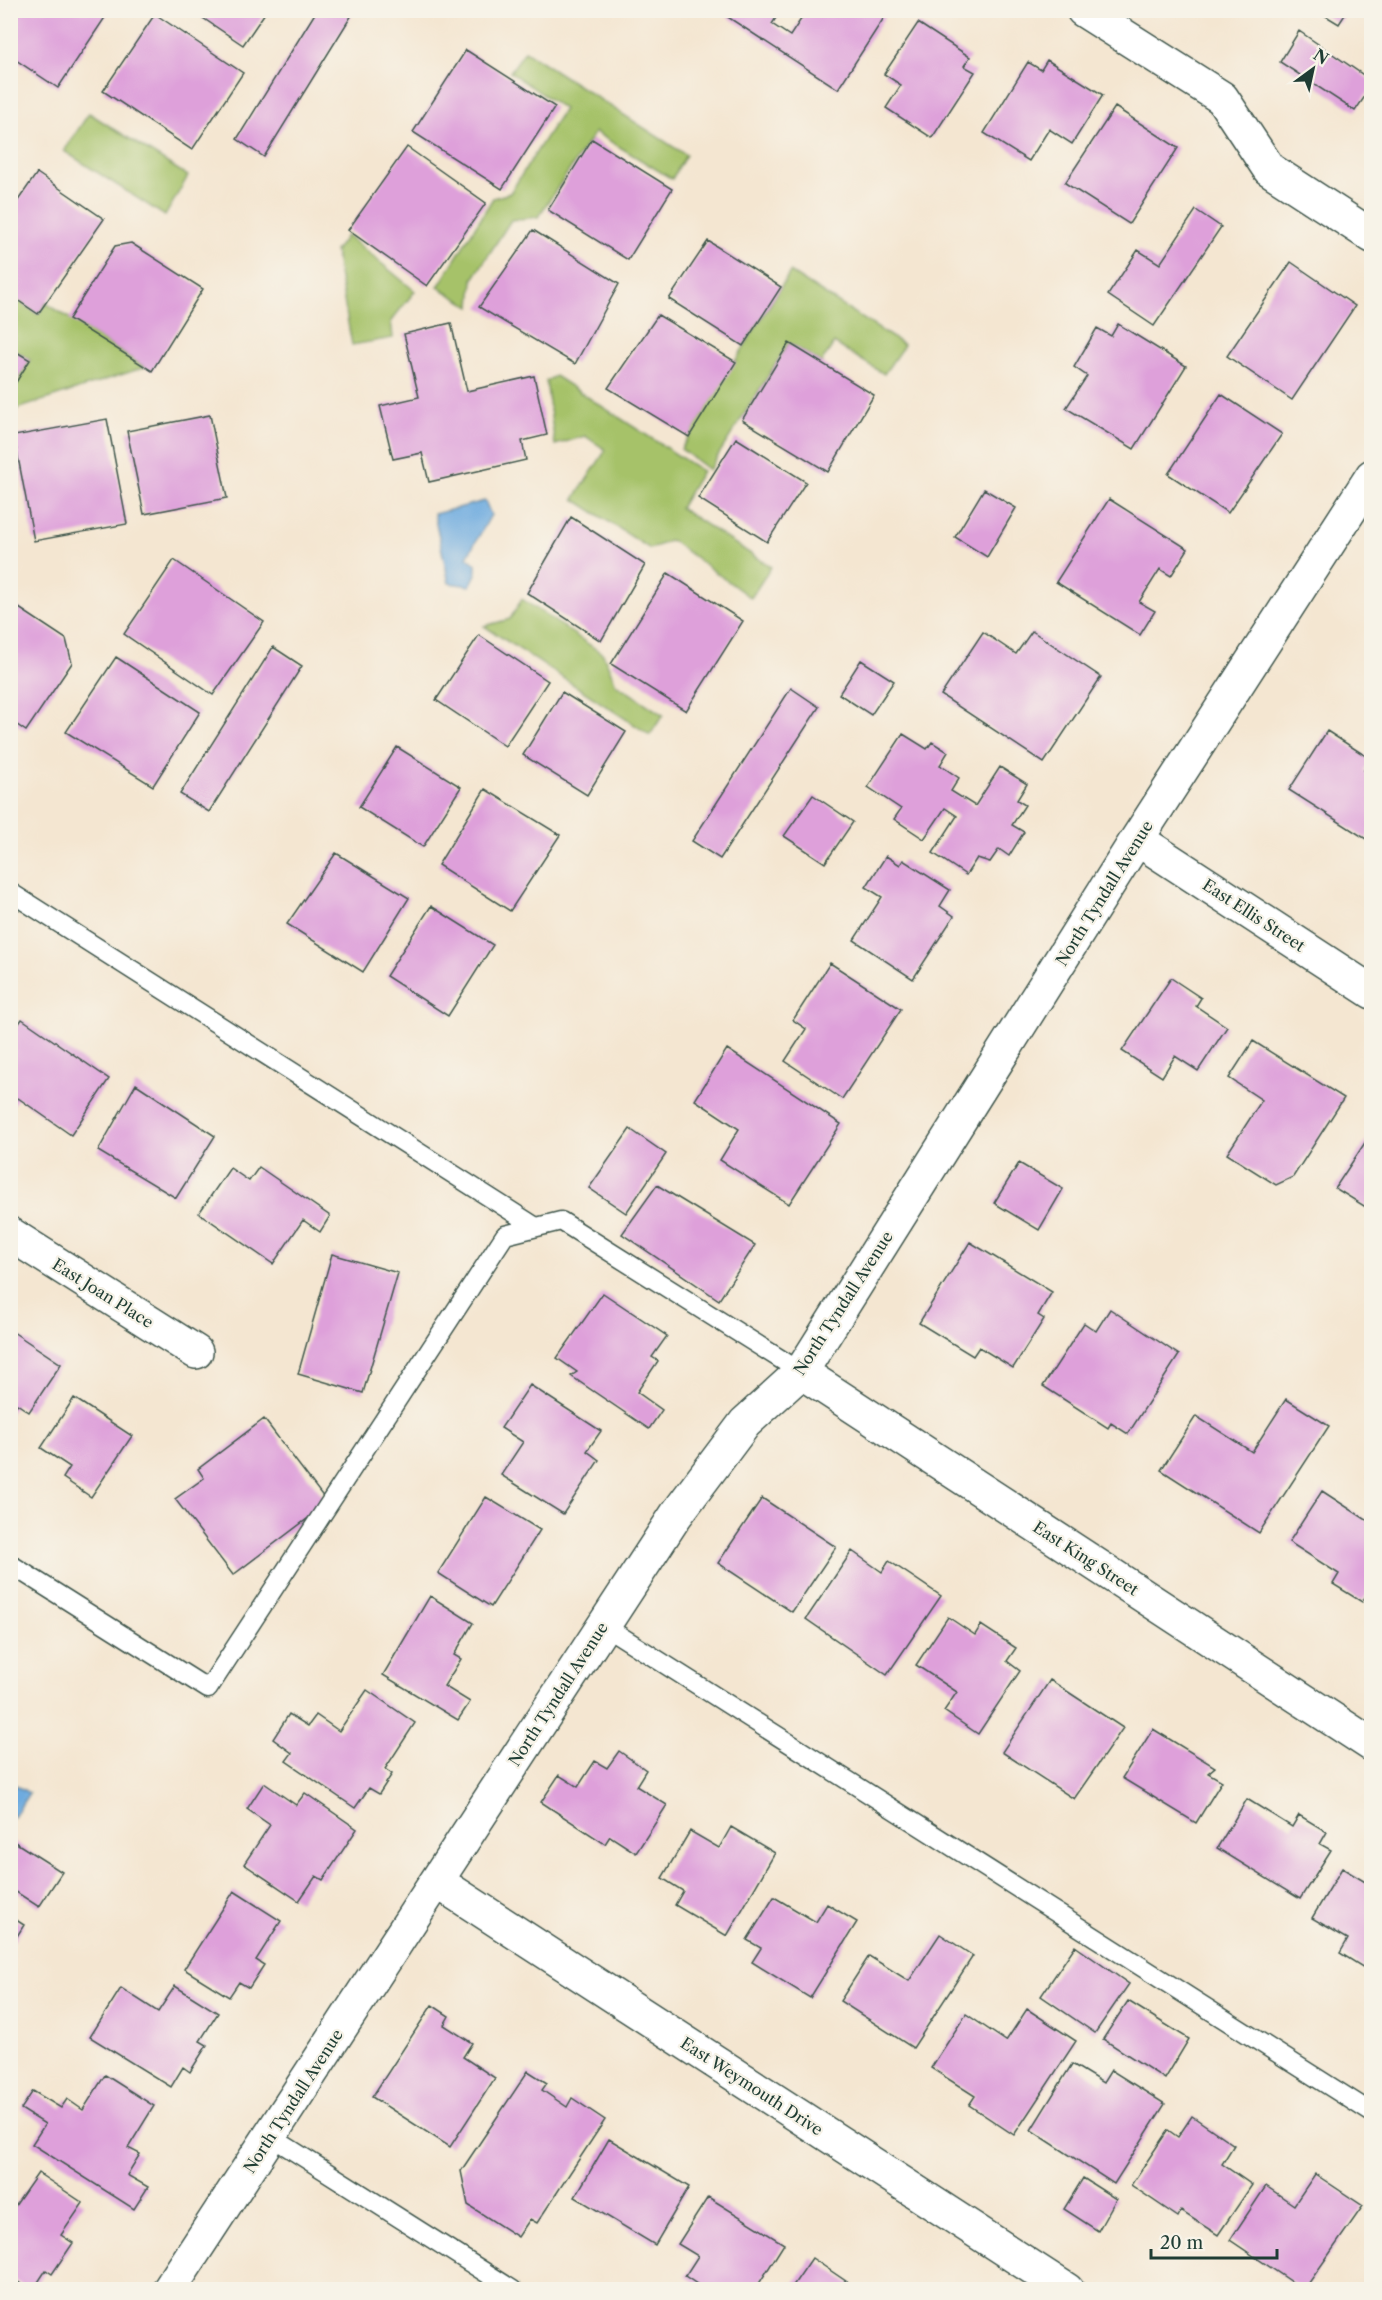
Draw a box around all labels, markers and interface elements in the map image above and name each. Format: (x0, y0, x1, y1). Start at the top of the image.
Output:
north arrow (1283, 39, 1343, 99)
text: N (1310, 44, 1333, 69)
street label: North Tyndall Avenue (1051, 817, 1157, 969)
street label: East Ellis Street (1199, 874, 1309, 956)
street label: North Tyndall Avenue (789, 1227, 897, 1379)
street label: East Joan Place (49, 1254, 157, 1332)
street label: East King Street (1030, 1516, 1143, 1600)
street label: North Tyndall Avenue (504, 1618, 612, 1770)
street label: North Tyndall Avenue (239, 2025, 347, 2177)
street label: East Weymouth Drive (677, 2033, 827, 2139)
scale bar (1151, 2222, 1277, 2260)
text: 20 m (1160, 2232, 1204, 2254)

